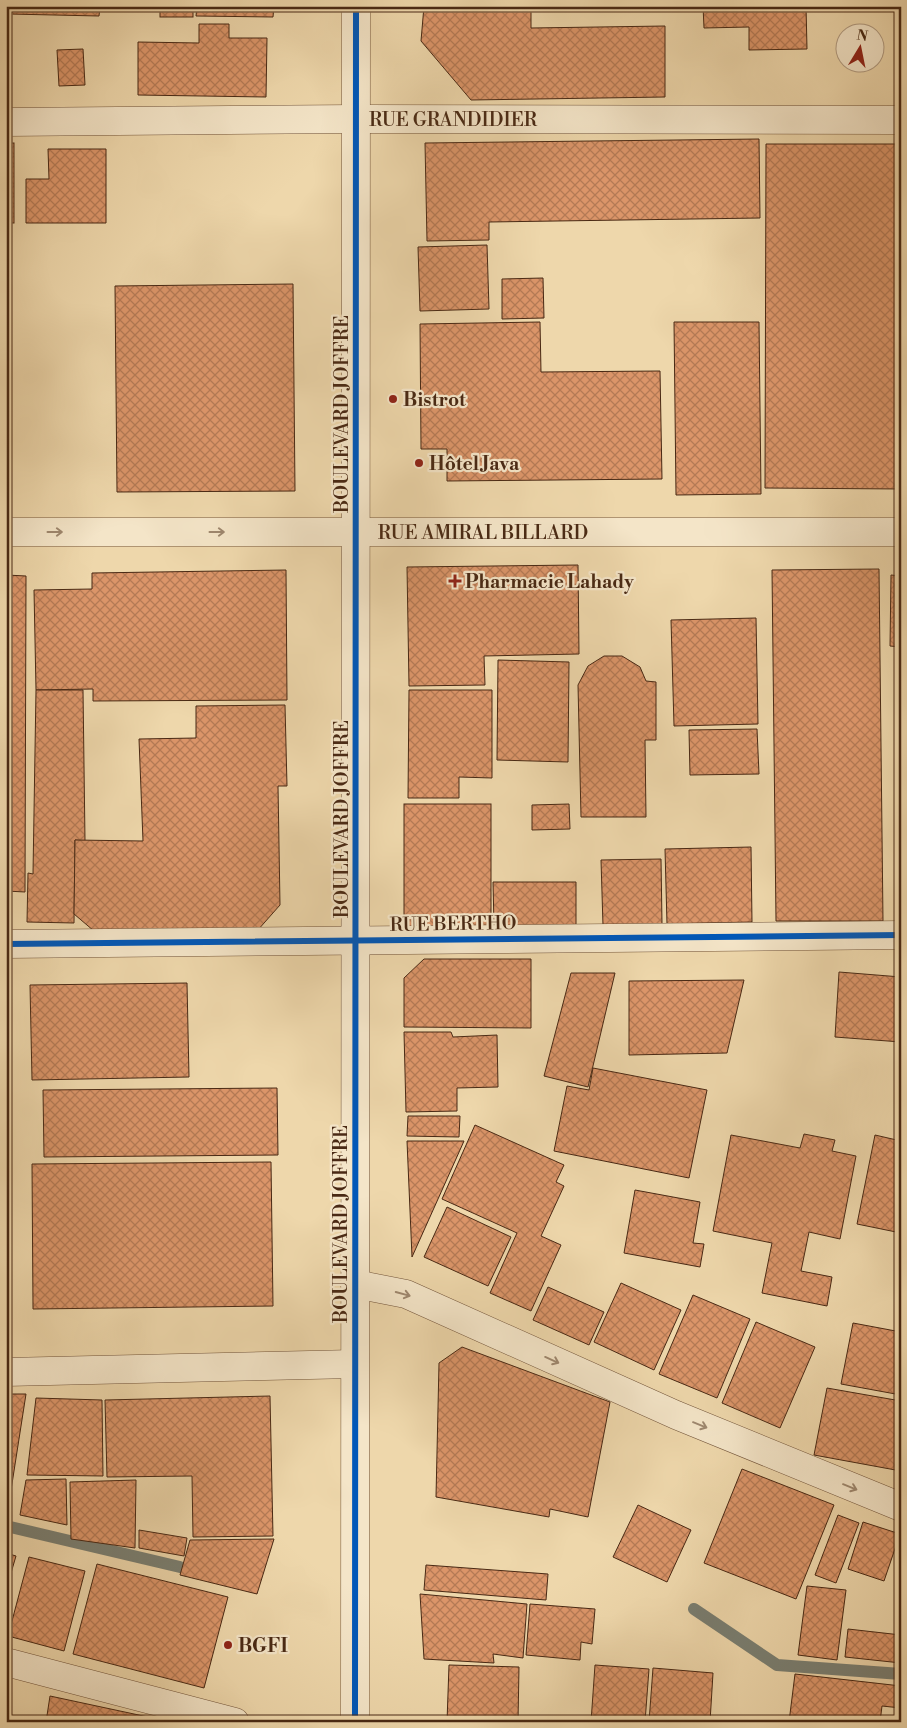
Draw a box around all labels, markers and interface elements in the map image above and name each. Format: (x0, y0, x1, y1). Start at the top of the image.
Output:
north arrow (834, 22, 884, 72)
text: N (855, 26, 869, 46)
street label: RUE GRANDIDIER (369, 108, 538, 132)
street label: BOULEVARD JOFFRE (330, 315, 354, 514)
place label: Bistrot (403, 388, 466, 412)
marker: Bistrot (387, 393, 399, 405)
place label: Hôtel Java (429, 452, 520, 476)
marker: Hôtel Java (413, 457, 425, 469)
street label: RUE AMIRAL BILLARD (378, 521, 588, 545)
one-way arrow (46, 527, 63, 537)
one-way arrow (209, 527, 225, 537)
place label: Pharmacie Lahady (465, 570, 634, 594)
marker: Pharmacie Lahady (449, 575, 461, 587)
street label: BOULEVARD JOFFRE (330, 720, 354, 919)
street label: RUE BERTHO (389, 911, 517, 937)
street label: BOULEVARD JOFFRE (329, 1125, 353, 1324)
one-way arrow (395, 1290, 411, 1300)
one-way arrow (544, 1355, 559, 1365)
one-way arrow (692, 1421, 707, 1431)
one-way arrow (843, 1484, 858, 1493)
place label: BGFI (238, 1634, 288, 1658)
marker: BGFI (222, 1639, 234, 1651)

